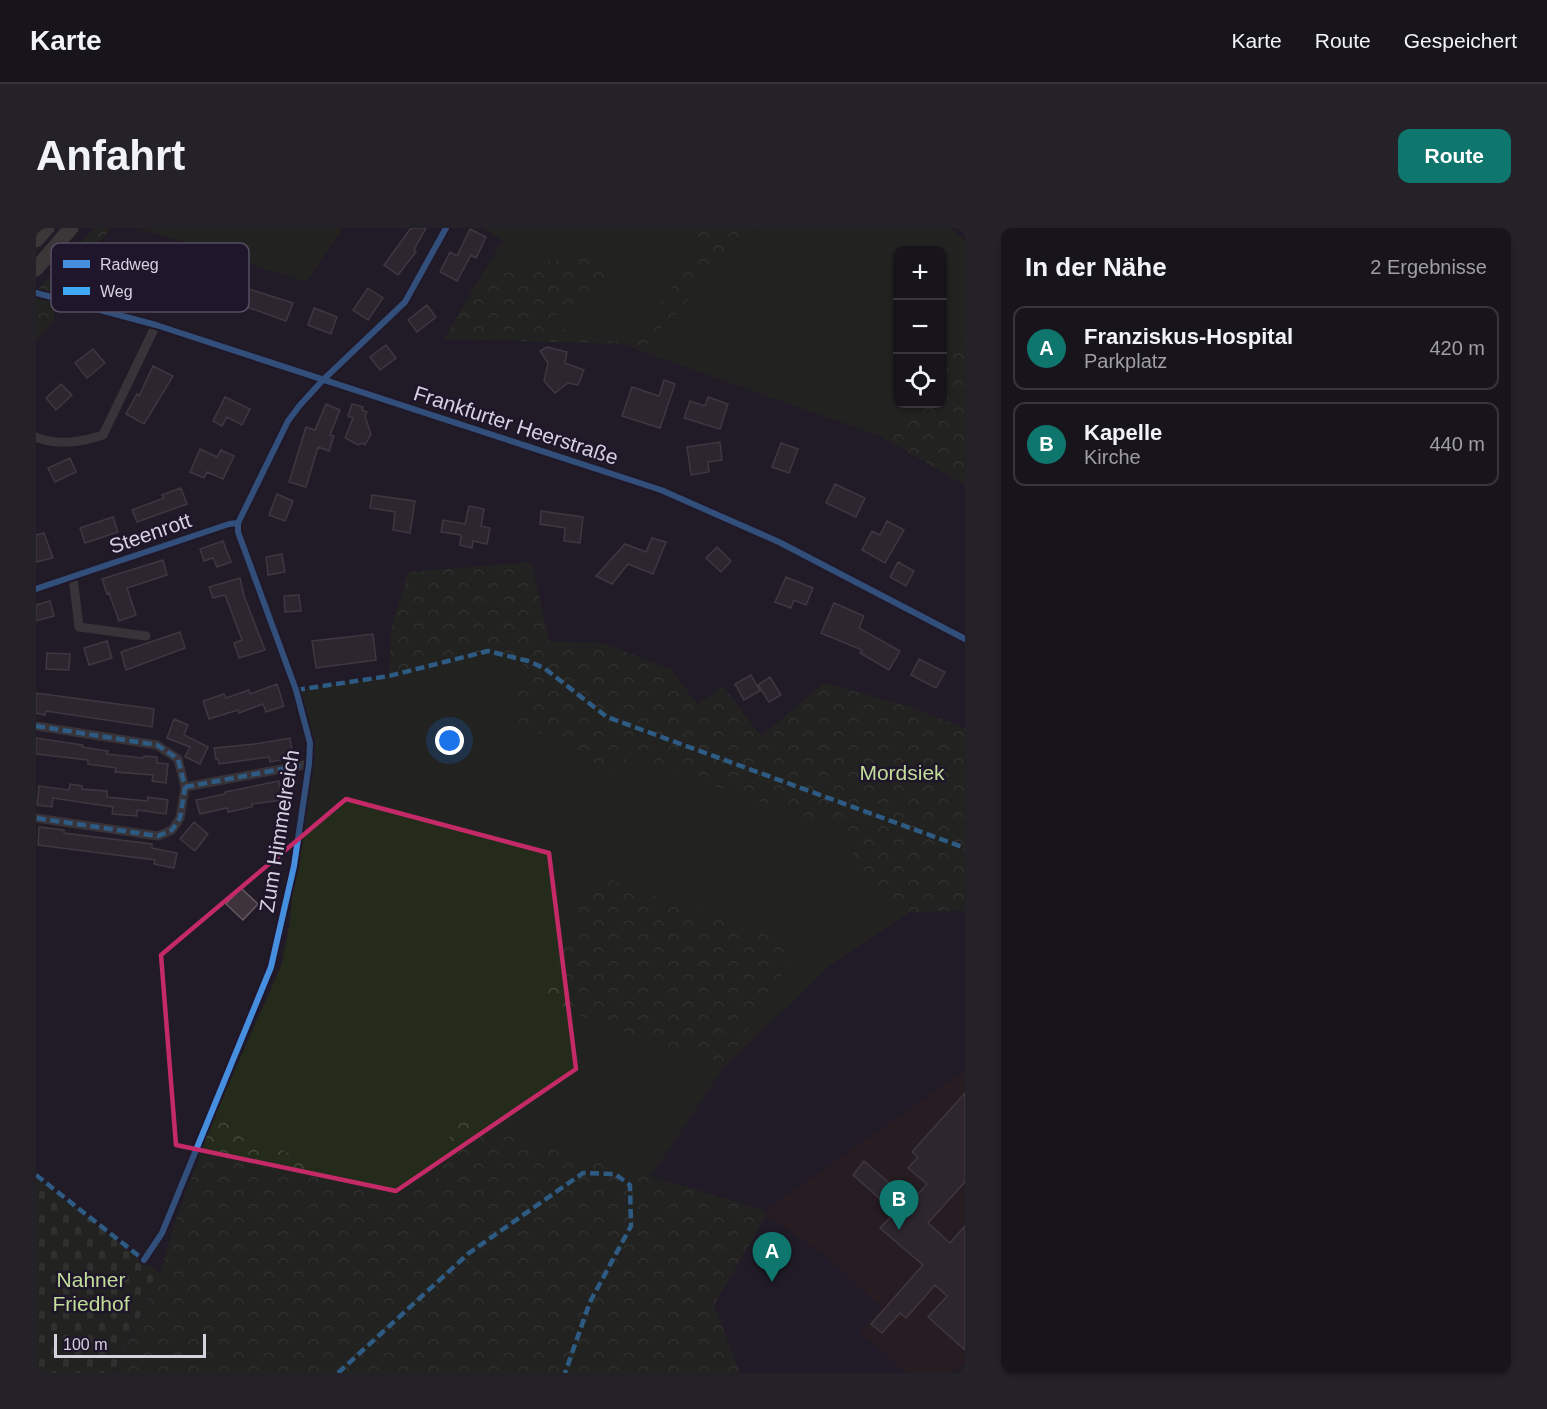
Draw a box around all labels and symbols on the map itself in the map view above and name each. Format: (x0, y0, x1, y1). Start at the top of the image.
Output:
legend (51, 243, 249, 312)
text: Radweg (100, 256, 159, 273)
text: Weg (100, 283, 133, 300)
street label: Frankfurter Heerstraße (411, 381, 621, 469)
street label: Steenrott (106, 508, 194, 558)
your location (435, 726, 464, 755)
street label: Zum Himmelreich (255, 748, 303, 914)
park label: Mordsiek (859, 761, 945, 784)
pin: B (880, 1180, 918, 1230)
pin: A (752, 1232, 792, 1282)
park label: Nahner Friedhof (52, 1268, 130, 1315)
scale bar (54, 1331, 206, 1358)

